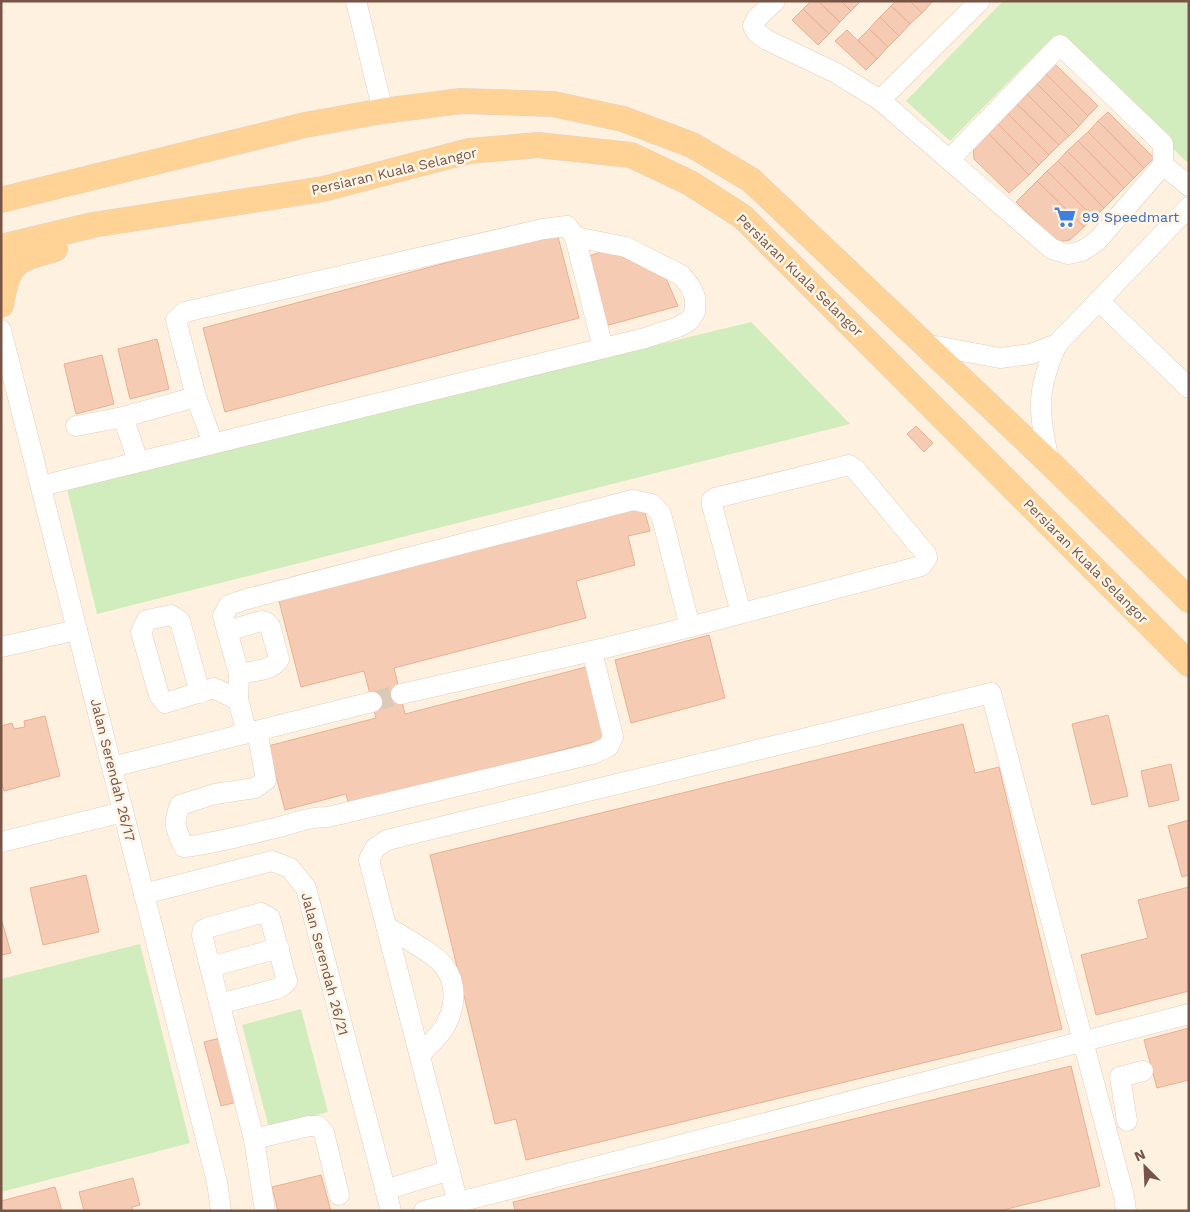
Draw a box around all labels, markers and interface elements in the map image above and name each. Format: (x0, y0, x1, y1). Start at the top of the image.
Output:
street label: Persiaran Kuala Selangor (310, 144, 479, 198)
supermarket icon: 99 Speedmart (1052, 204, 1078, 230)
place label: 99 Speedmart (1082, 209, 1179, 225)
street label: Persiaran Kuala Selangor (734, 210, 867, 340)
street label: Persiaran Kuala Selangor (1020, 495, 1152, 627)
street label: Jalan Serendah 26/17 (87, 697, 139, 843)
street label: Jalan Serendah 26/21 (298, 891, 352, 1037)
north arrow (1120, 1142, 1170, 1192)
text: N (1132, 1146, 1148, 1165)

